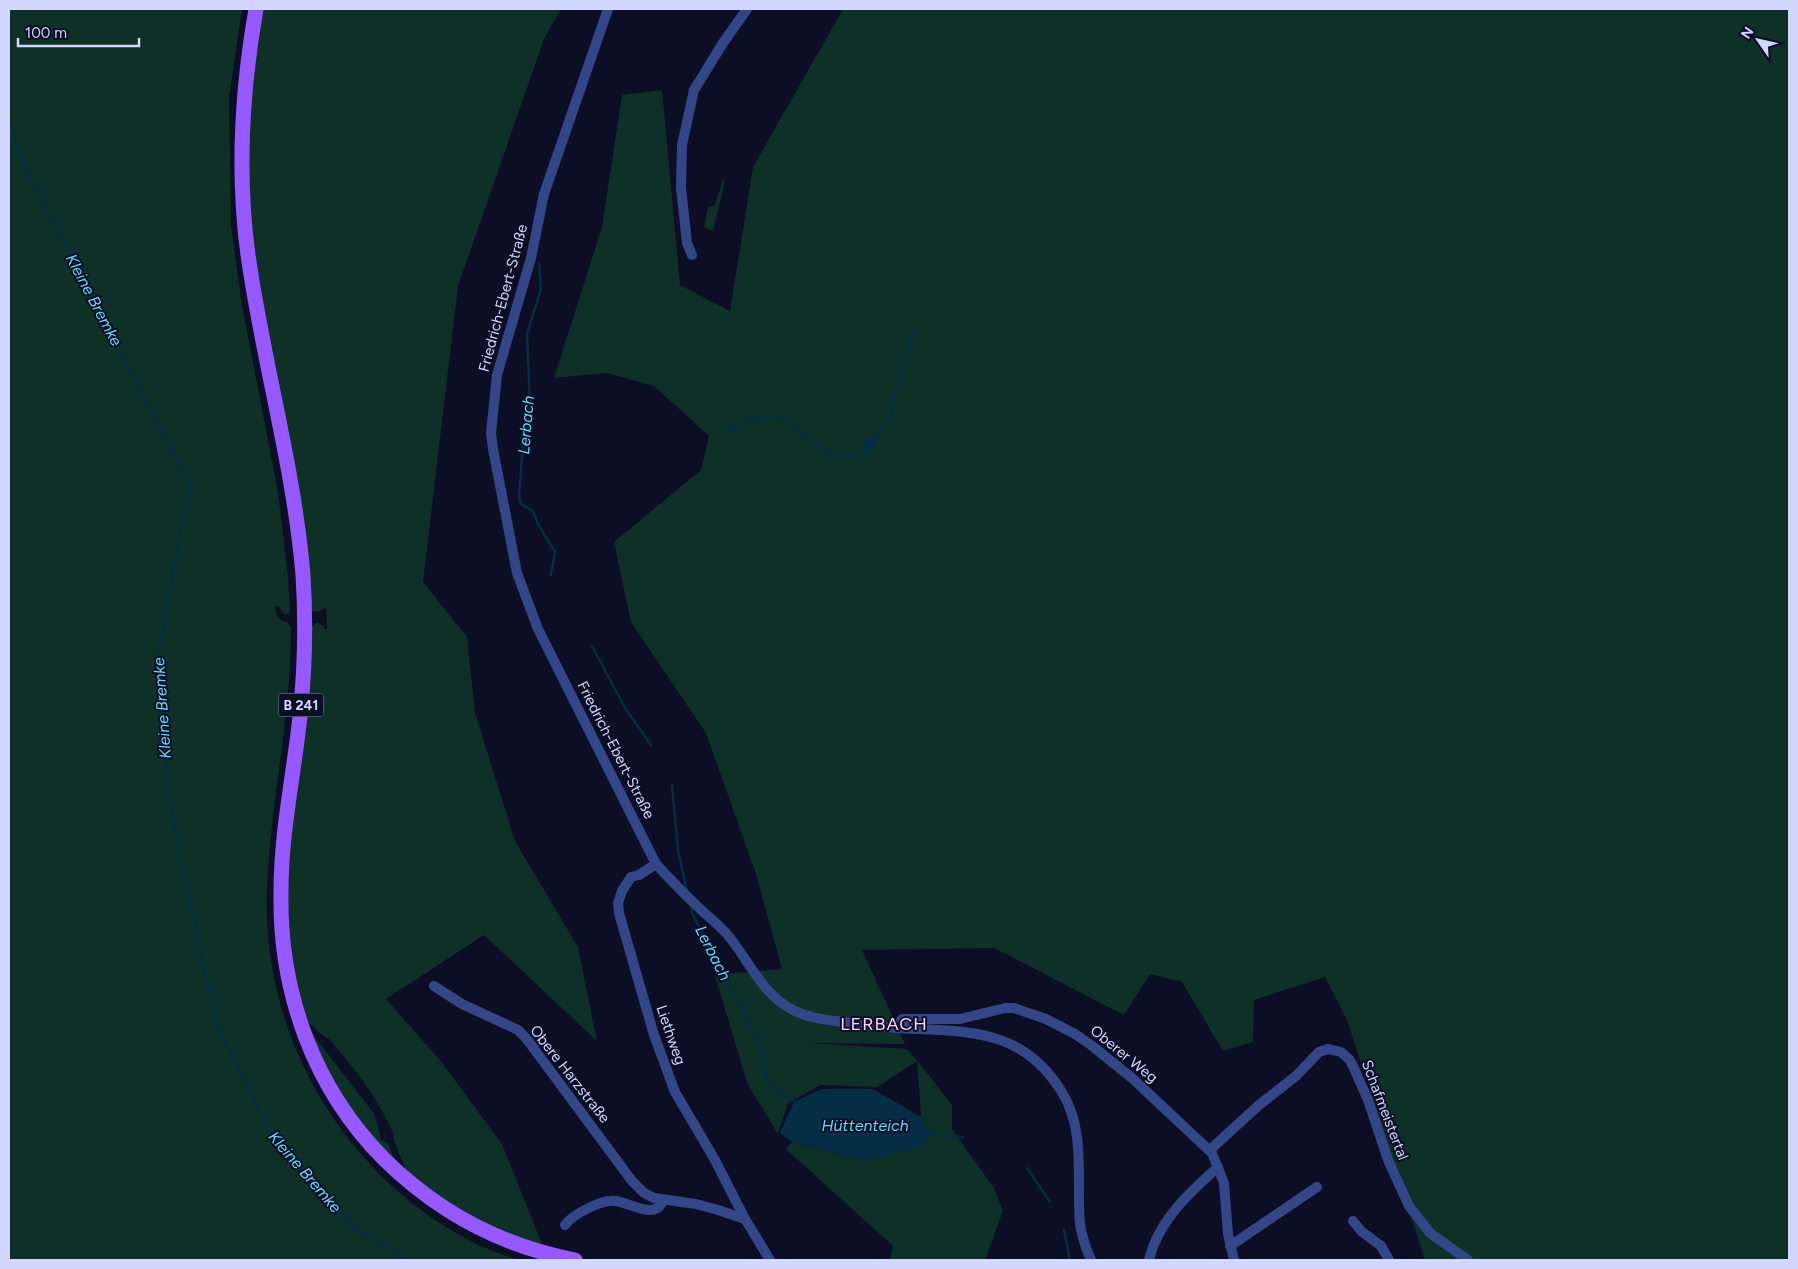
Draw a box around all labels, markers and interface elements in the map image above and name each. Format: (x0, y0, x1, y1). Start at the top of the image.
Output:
scale bar (18, 15, 139, 47)
north arrow (1733, 15, 1783, 65)
text: 100 m (25, 24, 67, 42)
text: N (1738, 24, 1758, 42)
street label: Friedrich-Ebert-Straße (475, 222, 531, 374)
water label: Kleine Bremke (62, 251, 126, 349)
water label: Lerbach (514, 395, 538, 455)
water label: Kleine Bremke (149, 657, 175, 759)
street label: Friedrich-Ebert-Straße (573, 678, 659, 822)
road number: B 241 (278, 694, 324, 716)
water label: Lerbach (691, 922, 735, 984)
street label: Liethweg (652, 1003, 690, 1067)
district label: LERBACH (840, 1013, 928, 1035)
street label: Oberer Weg (1087, 1021, 1161, 1087)
street label: Obere Harzstraße (526, 1022, 614, 1126)
street label: Schafmeistertal (1358, 1057, 1412, 1163)
water label: Hüttenteich (821, 1116, 909, 1135)
water label: Kleine Bremke (265, 1128, 346, 1217)

